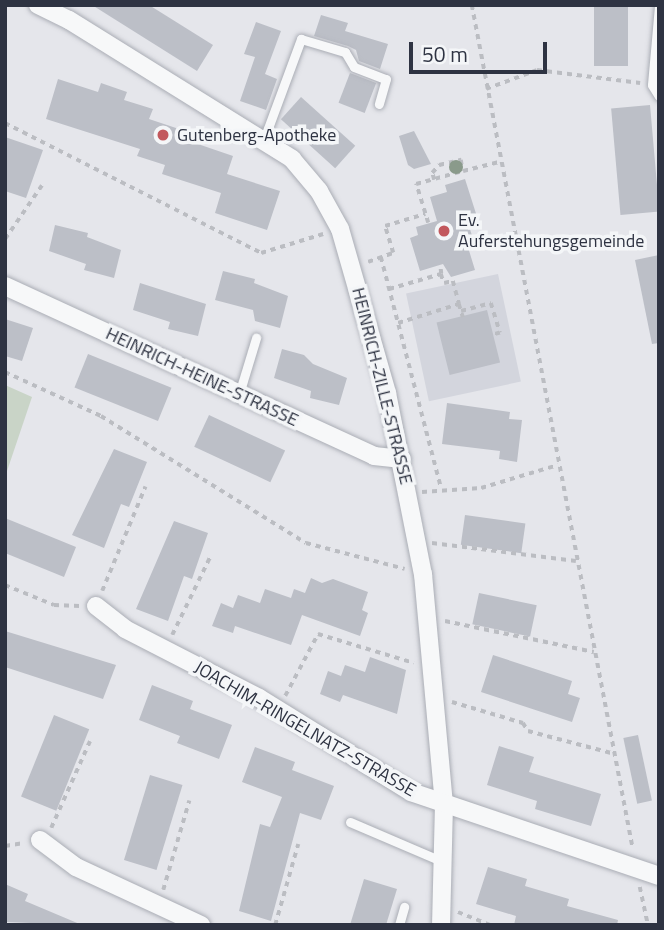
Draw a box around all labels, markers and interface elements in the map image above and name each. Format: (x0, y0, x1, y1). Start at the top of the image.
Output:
scale bar (412, 28, 550, 72)
text: 50 m (422, 38, 468, 70)
place label: Gutenberg-Apotheke (177, 124, 336, 146)
marker: Gutenberg-Apotheke (155, 127, 171, 143)
place label: Ev. Auferstehungsgemeinde (458, 210, 644, 252)
marker: Ev. Auferstehungsgemeinde (436, 223, 452, 239)
street label: HEINRICH-ZILLE-STRASSE (347, 285, 417, 487)
street label: HEINRICH-HEINE-STRASSE (102, 323, 302, 431)
street label: JOACHIM-RINGELNATZ-STRASSE (190, 657, 420, 801)

